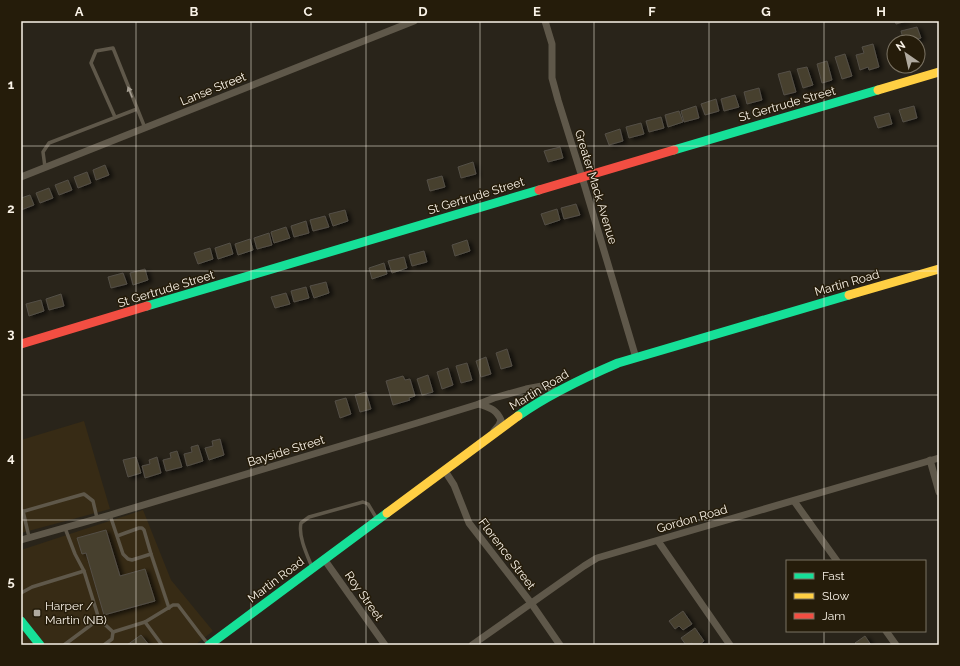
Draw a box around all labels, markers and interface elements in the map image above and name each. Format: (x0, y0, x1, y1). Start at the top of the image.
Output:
text: A (75, 4, 84, 19)
text: B (190, 4, 199, 19)
text: C (304, 4, 313, 19)
text: D (418, 4, 428, 19)
text: E (533, 4, 541, 19)
text: F (648, 4, 656, 19)
text: G (761, 4, 771, 19)
text: H (876, 4, 886, 19)
north arrow (886, 34, 926, 74)
text: N (894, 38, 908, 54)
street label: Lanse Street (178, 69, 248, 109)
text: 1 (8, 77, 15, 92)
street label: St Gertrude Street (737, 83, 837, 125)
one-way arrow (127, 85, 133, 97)
street label: Greater Mack Avenue (572, 128, 620, 246)
street label: St Gertrude Street (426, 175, 526, 217)
text: 2 (7, 201, 15, 216)
street label: Martin Road (813, 267, 881, 299)
street label: St Gertrude Street (116, 268, 216, 310)
text: 3 (7, 326, 15, 341)
street label: Martin Road (507, 367, 571, 413)
street label: Bayside Street (246, 433, 326, 469)
text: 4 (7, 450, 15, 465)
street label: Gordon Road (655, 502, 729, 536)
street label: Florence Street (476, 516, 538, 592)
street label: Martin Road (245, 554, 307, 606)
legend (786, 560, 926, 632)
street label: Roy Street (342, 569, 386, 623)
text: Fast (822, 569, 845, 583)
text: 5 (7, 574, 15, 589)
text: Slow (822, 589, 849, 603)
place label: Harper / Martin (NB) (45, 599, 107, 627)
marker: Harper / Martin (NB) (32, 608, 42, 618)
text: Jam (822, 609, 845, 623)

